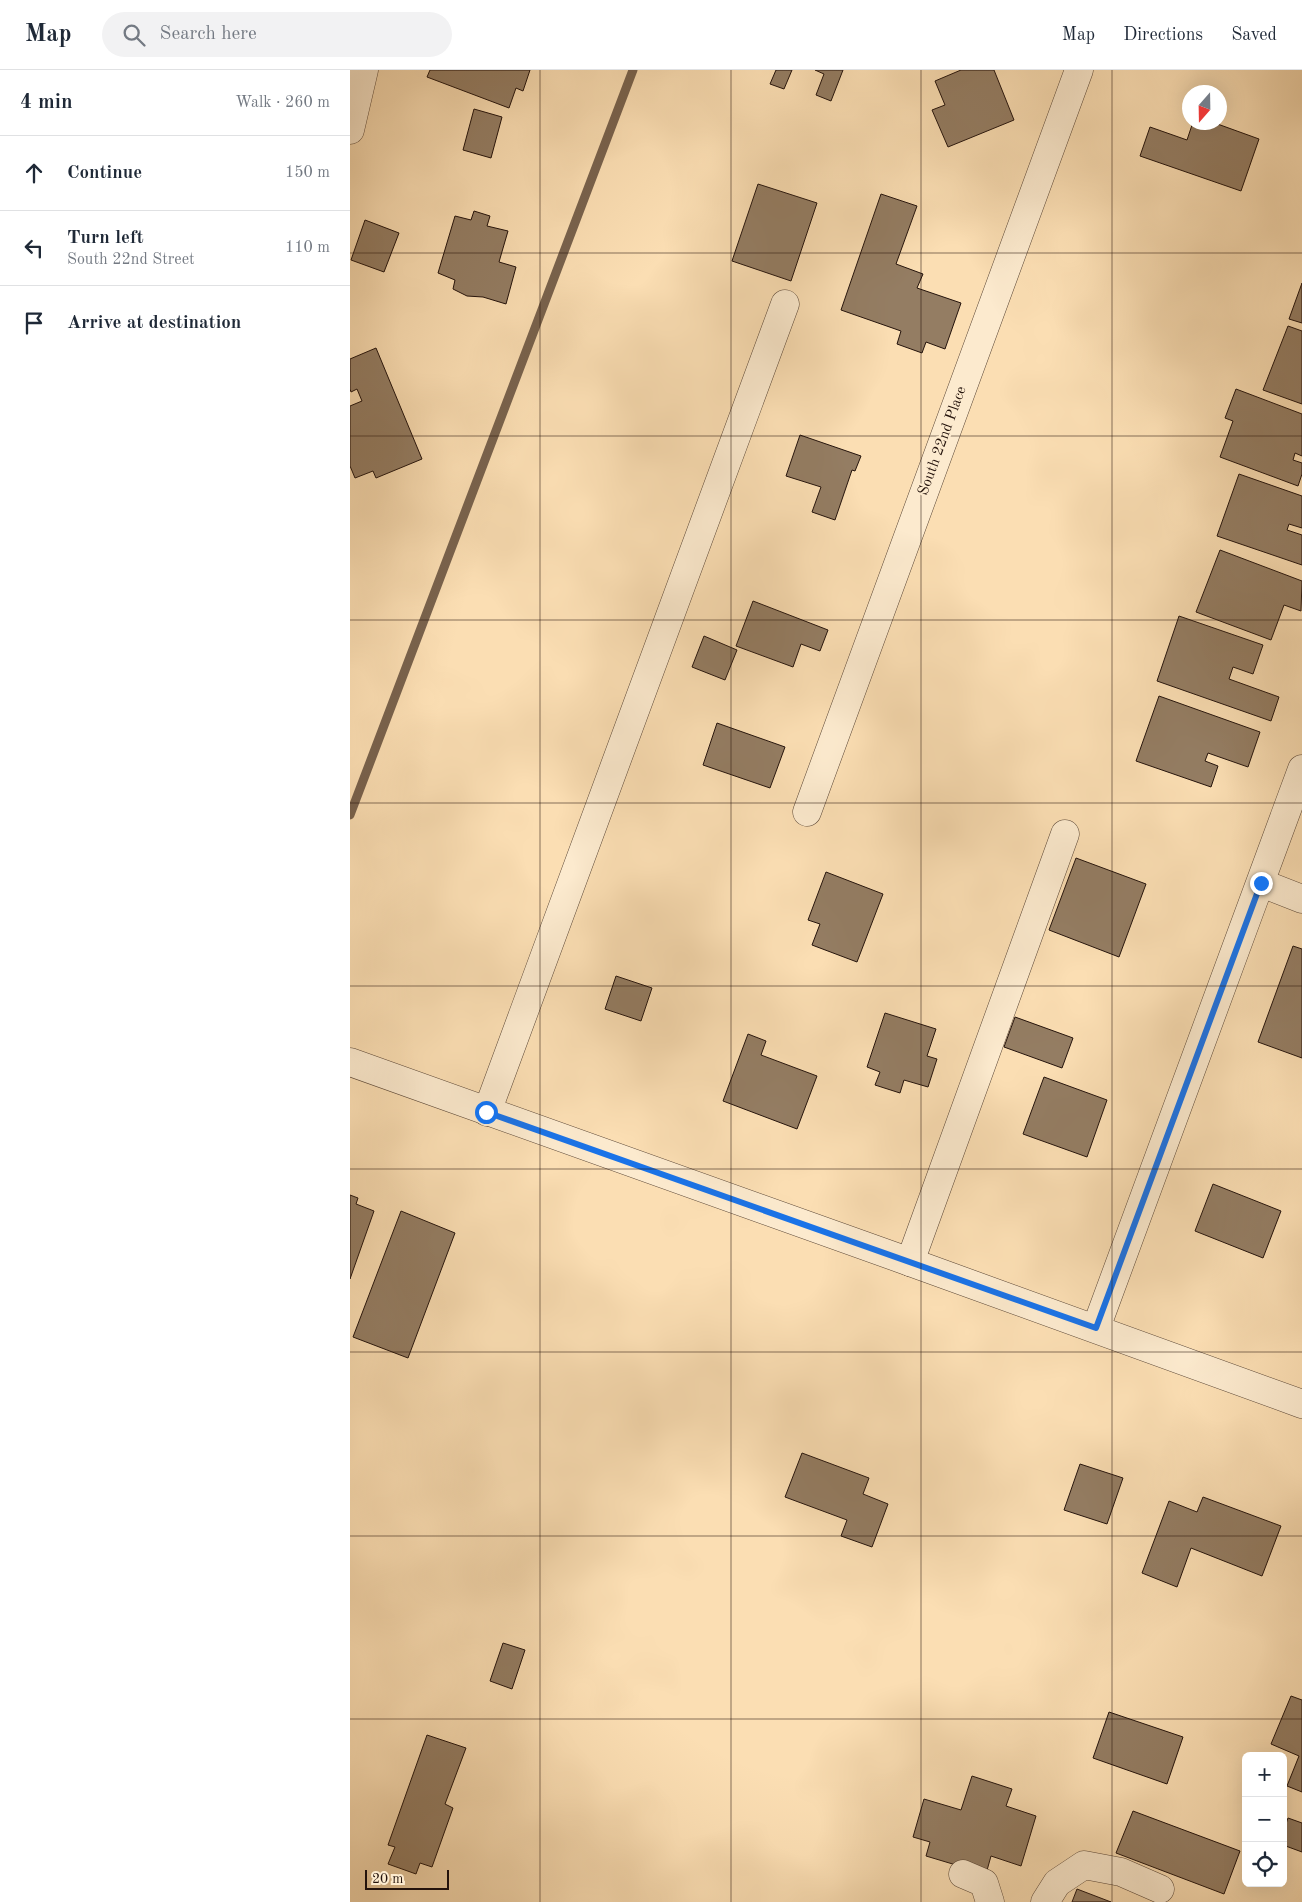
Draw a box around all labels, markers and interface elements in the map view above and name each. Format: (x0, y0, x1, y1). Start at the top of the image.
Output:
search box (102, 12, 452, 57)
icon: search (120, 21, 148, 49)
text: Map (25, 23, 72, 47)
text: Search here (160, 25, 257, 44)
text: Map (1062, 26, 1095, 44)
text: Directions (1123, 26, 1203, 44)
text: Saved (1231, 26, 1277, 44)
north arrow (1182, 85, 1227, 130)
text: 4 min (20, 92, 73, 113)
text: Walk · 260 m (235, 95, 330, 111)
icon: ahead (20, 159, 48, 187)
text: Continue (67, 164, 142, 183)
text: 150 m (285, 165, 330, 181)
text: Turn left (67, 229, 144, 248)
icon: left (20, 234, 48, 262)
text: 110 m (285, 240, 330, 256)
text: South 22nd Street (67, 252, 195, 268)
icon: arrive (20, 309, 48, 337)
text: Arrive at destination (67, 314, 241, 333)
street label: South 22nd Place (916, 384, 970, 498)
route end (1250, 872, 1273, 895)
route start (475, 1101, 498, 1124)
map controls (1242, 1752, 1287, 1887)
button: + (1242, 1752, 1287, 1797)
button: − (1242, 1797, 1287, 1842)
button: locate (1242, 1842, 1287, 1887)
scale bar (365, 1867, 449, 1890)
text: 20 m (372, 1872, 403, 1886)

